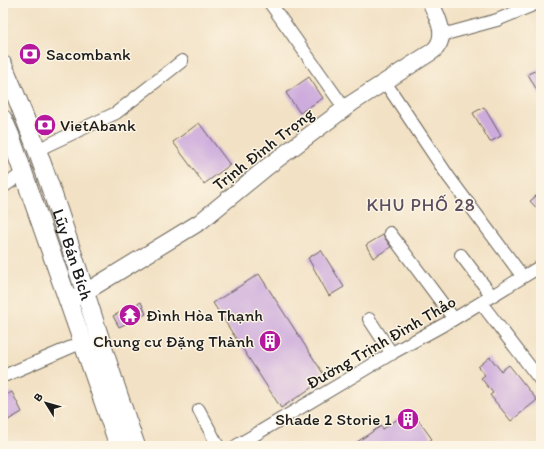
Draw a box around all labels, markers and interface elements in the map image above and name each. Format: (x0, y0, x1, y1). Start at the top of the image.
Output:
bank icon: Sacombank (17, 41, 43, 67)
place label: Sacombank (46, 44, 131, 64)
street label: Trịnh Đình Trọng (209, 103, 318, 195)
bank icon: VietAbank (32, 112, 58, 138)
place label: VietAbank (60, 115, 136, 135)
district label: KHU PHỐ 28 (366, 194, 476, 216)
street label: Lũy Bán Bích (49, 206, 97, 303)
street label: Đường Trịnh Đình Thảo (303, 291, 459, 393)
temple icon: Đình Hòa Thạnh (117, 302, 143, 328)
place label: Đình Hòa Thạnh (146, 305, 263, 325)
building icon: Chung cư Đặng Thành (257, 328, 283, 354)
place label: Chung cư Đặng Thành (93, 331, 254, 351)
north arrow (26, 383, 66, 423)
text: B (31, 391, 46, 404)
building icon: Shade 2 Storie 1 (395, 406, 421, 432)
place label: Shade 2 Storie 1 (275, 409, 392, 429)

